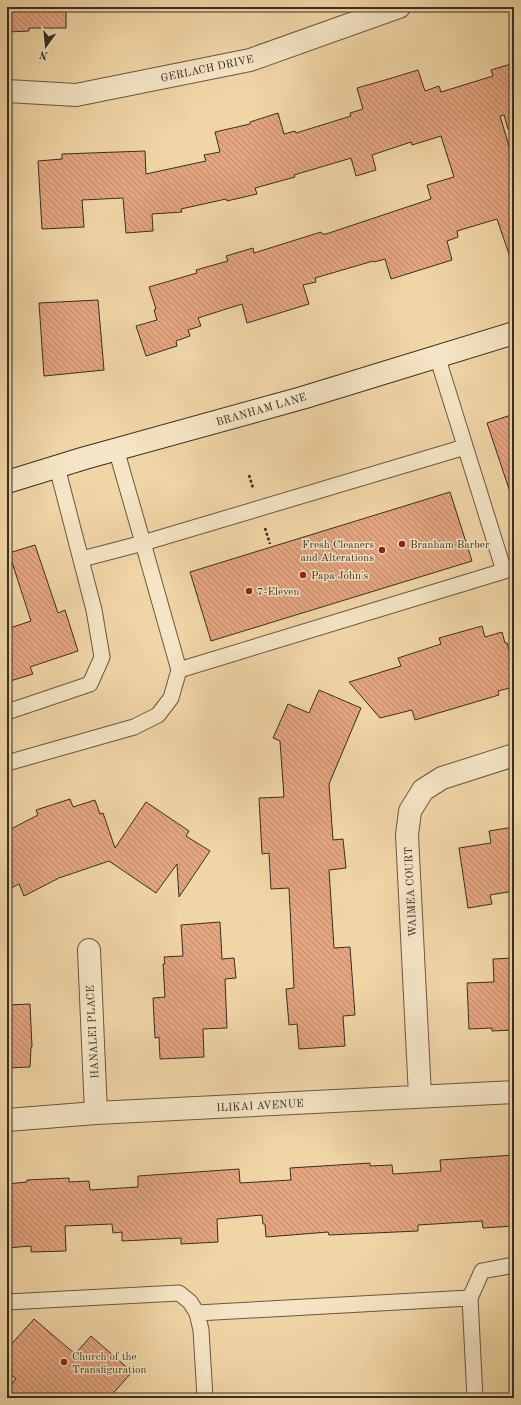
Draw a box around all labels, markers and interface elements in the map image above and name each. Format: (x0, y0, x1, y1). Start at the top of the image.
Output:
north arrow (26, 26, 66, 66)
text: N (38, 48, 49, 61)
street label: GERLACH DRIVE (160, 54, 255, 85)
street label: BRANHAM LANE (215, 392, 308, 429)
marker: Branham Barber (397, 539, 407, 549)
place label: Fresh Cleaners and Alterations (301, 540, 374, 564)
place label: Branham Barber (410, 540, 490, 551)
marker: Fresh Cleaners and Alterations (377, 545, 387, 555)
marker: Papa John's (298, 570, 308, 580)
place label: Papa John's (311, 571, 369, 582)
marker: 7-Eleven (244, 586, 254, 596)
place label: 7-Eleven (257, 587, 299, 598)
street label: WAIMEA COURT (404, 846, 419, 937)
street label: HANALEI PLACE (86, 985, 101, 1079)
street label: ILIKAI AVENUE (216, 1099, 304, 1114)
place label: Church of the Transfiguration (72, 1352, 146, 1376)
marker: Church of the Transfiguration (59, 1357, 69, 1367)

